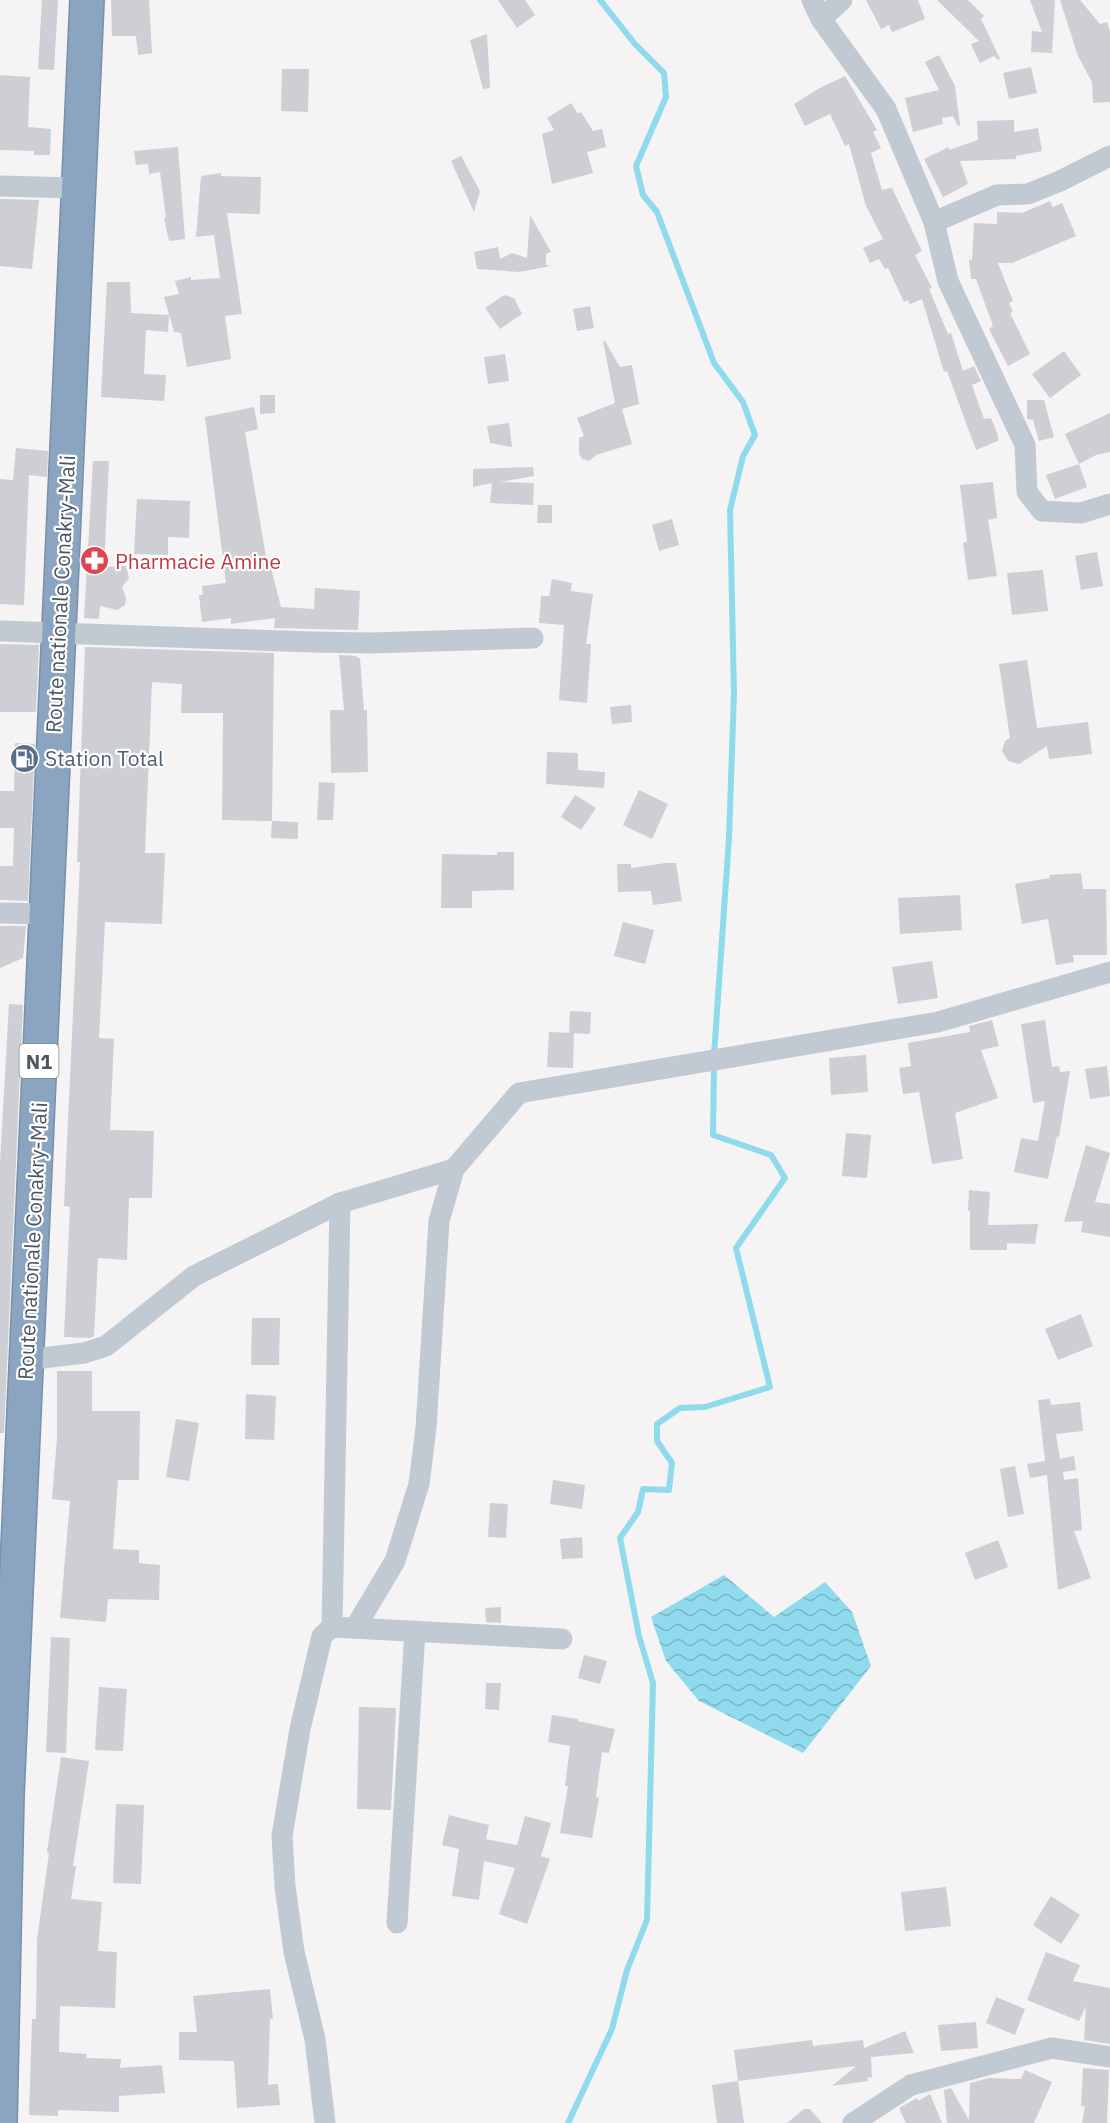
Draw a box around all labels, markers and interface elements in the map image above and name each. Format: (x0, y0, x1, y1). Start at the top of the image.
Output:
street label: Route nationale Conakry-Mali (39, 454, 81, 734)
pharmacy icon: Pharmacie Amine (78, 545, 110, 577)
place label: Pharmacie Amine (115, 547, 281, 575)
fuel station icon: Station Total (8, 742, 40, 774)
place label: Station Total (45, 744, 164, 772)
road number: N1 (20, 1044, 58, 1078)
street label: Route nationale Conakry-Mali (11, 1101, 53, 1381)

